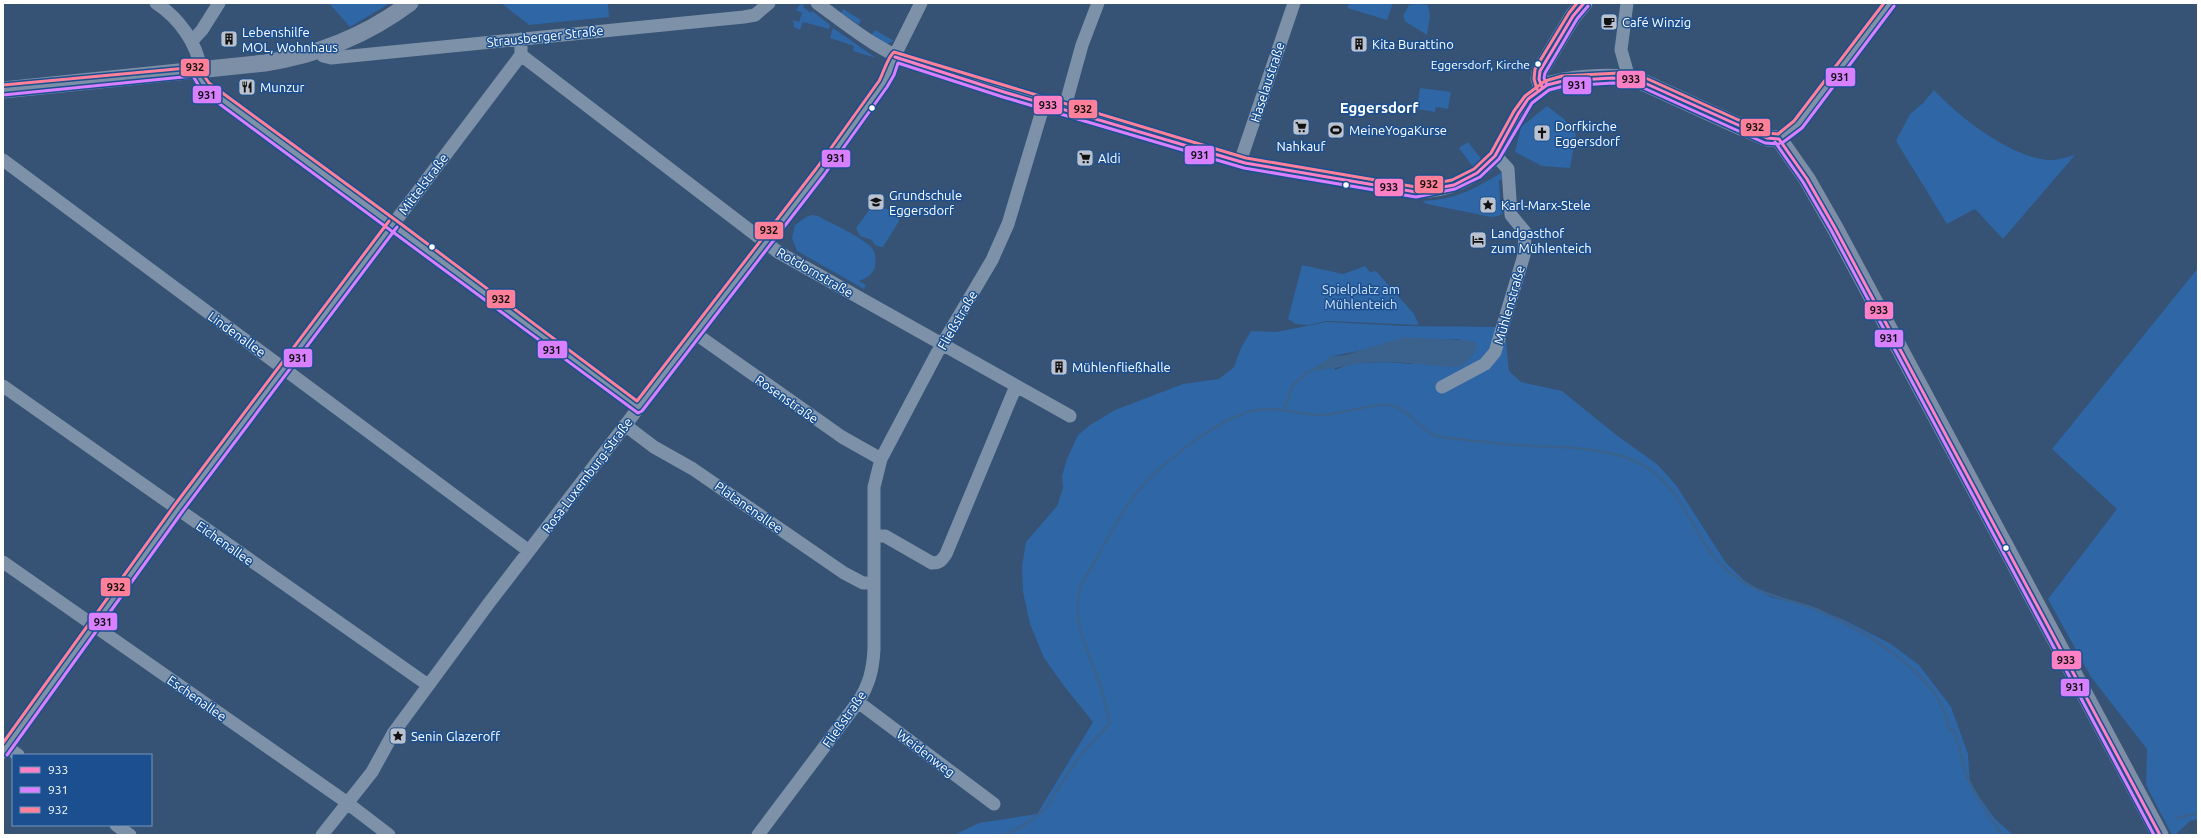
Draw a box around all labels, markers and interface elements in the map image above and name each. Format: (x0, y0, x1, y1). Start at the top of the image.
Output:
cafe icon: Café Winzig (1599, 12, 1619, 32)
place label: Café Winzig (1622, 15, 1691, 29)
street label: Strausberger Straße (486, 23, 604, 49)
place label: Lebenshilfe MOL, Wohnhaus (242, 25, 338, 55)
building icon: Lebenshilfe MOL, Wohnhaus (219, 29, 239, 49)
building icon: Kita Burattino (1349, 34, 1369, 54)
place label: Kita Burattino (1372, 37, 1454, 51)
street label: Haselaustraße (1247, 40, 1287, 124)
line badge: 932 (180, 58, 210, 77)
place label: Eggersdorf, Kirche (1431, 58, 1530, 71)
marker: Eggersdorf, Kirche (1533, 59, 1543, 69)
text: 932 (186, 61, 204, 73)
line badge: 931 (1825, 67, 1856, 87)
line badge: 933 (1616, 70, 1646, 89)
text: 931 (1831, 71, 1849, 83)
text: 933 (1622, 73, 1640, 85)
line badge: 931 (1562, 76, 1592, 95)
restaurant icon: Munzur (237, 77, 257, 97)
text: 931 (1568, 79, 1586, 91)
place label: Munzur (260, 80, 305, 94)
line badge: 931 (192, 85, 222, 104)
text: 931 (198, 89, 216, 101)
line badge: 933 (1033, 95, 1063, 115)
text: 933 (1039, 99, 1057, 111)
line badge: 932 (1068, 99, 1098, 119)
district label: Eggersdorf (1340, 99, 1419, 116)
unlabelled marker (867, 103, 877, 113)
text: 932 (1074, 103, 1092, 115)
supermarket icon: Nahkauf (1291, 117, 1311, 137)
line badge: 932 (1740, 118, 1771, 137)
place label: Dorfkirche Eggersdorf (1555, 119, 1620, 148)
sports icon: MeineYogaKurse (1326, 120, 1346, 140)
text: 932 (1746, 121, 1764, 133)
place label: MeineYogaKurse (1349, 123, 1447, 137)
church icon: Dorfkirche Eggersdorf (1532, 123, 1552, 143)
place label: Nahkauf (1277, 139, 1326, 153)
line badge: 931 (1184, 145, 1215, 165)
supermarket icon: Aldi (1075, 148, 1095, 168)
line badge: 931 (821, 149, 851, 168)
text: 931 (1191, 149, 1209, 161)
street label: Mittelstraße (396, 151, 450, 217)
place label: Aldi (1098, 151, 1121, 165)
text: 931 (827, 152, 845, 164)
line badge: 932 (1414, 175, 1444, 194)
line badge: 933 (1374, 178, 1404, 197)
text: 932 (1420, 178, 1438, 190)
unlabelled marker (1341, 180, 1351, 190)
text: 933 (1380, 181, 1398, 193)
place label: Grundschule Eggersdorf (889, 188, 962, 217)
school or university icon: Grundschule Eggersdorf (866, 192, 886, 212)
place icon: Karl-Marx-Stele (1478, 195, 1498, 215)
place label: Karl-Marx-Stele (1501, 198, 1591, 212)
line badge: 932 (754, 221, 784, 240)
text: 932 (760, 224, 778, 236)
place label: Landgasthof zum Mühlenteich (1491, 226, 1592, 255)
hotel icon: Landgasthof zum Mühlenteich (1468, 230, 1488, 250)
unlabelled marker (427, 242, 437, 252)
street label: Rotdornstraße (774, 245, 856, 299)
street label: Mühlenstraße (1491, 264, 1527, 346)
park label: Spielplatz am Mühlenteich (1322, 282, 1400, 311)
street label: Fließstraße (934, 288, 980, 352)
line badge: 932 (486, 289, 516, 309)
text: 932 (492, 293, 510, 305)
line badge: 933 (1864, 301, 1894, 320)
text: 933 (1870, 304, 1888, 316)
street label: Lindenallee (206, 309, 268, 359)
line badge: 931 (1874, 329, 1904, 348)
text: 931 (1880, 332, 1898, 344)
line badge: 931 (537, 340, 568, 359)
text: 931 (543, 344, 561, 356)
line badge: 931 (283, 348, 313, 368)
text: 931 (289, 352, 307, 364)
building icon: Mühlenfließhalle (1049, 357, 1069, 377)
place label: Mühlenfließhalle (1072, 360, 1171, 374)
street label: Rosenstraße (753, 372, 821, 426)
street label: Rosa-Luxemburg-Straße (539, 415, 635, 535)
street label: Platanenallee (712, 478, 786, 536)
street label: Eichenallee (194, 518, 256, 568)
unlabelled marker (2001, 543, 2011, 553)
line badge: 932 (100, 577, 131, 597)
text: 932 (107, 581, 125, 593)
line badge: 931 (88, 612, 118, 631)
text: 931 (94, 616, 112, 628)
line badge: 933 (2051, 650, 2082, 670)
text: 933 (2057, 654, 2075, 666)
street label: Eschenallee (165, 673, 229, 723)
line badge: 931 (2060, 678, 2090, 697)
text: 931 (2066, 681, 2084, 693)
street label: Fließstraße (819, 688, 869, 750)
place icon: Senin Glazeroff (388, 726, 408, 746)
street label: Weidenweg (894, 727, 958, 779)
place label: Senin Glazeroff (411, 729, 500, 743)
legend (12, 754, 152, 826)
text: 933 (48, 763, 68, 776)
text: 931 (48, 783, 68, 796)
text: 932 (48, 803, 68, 816)

